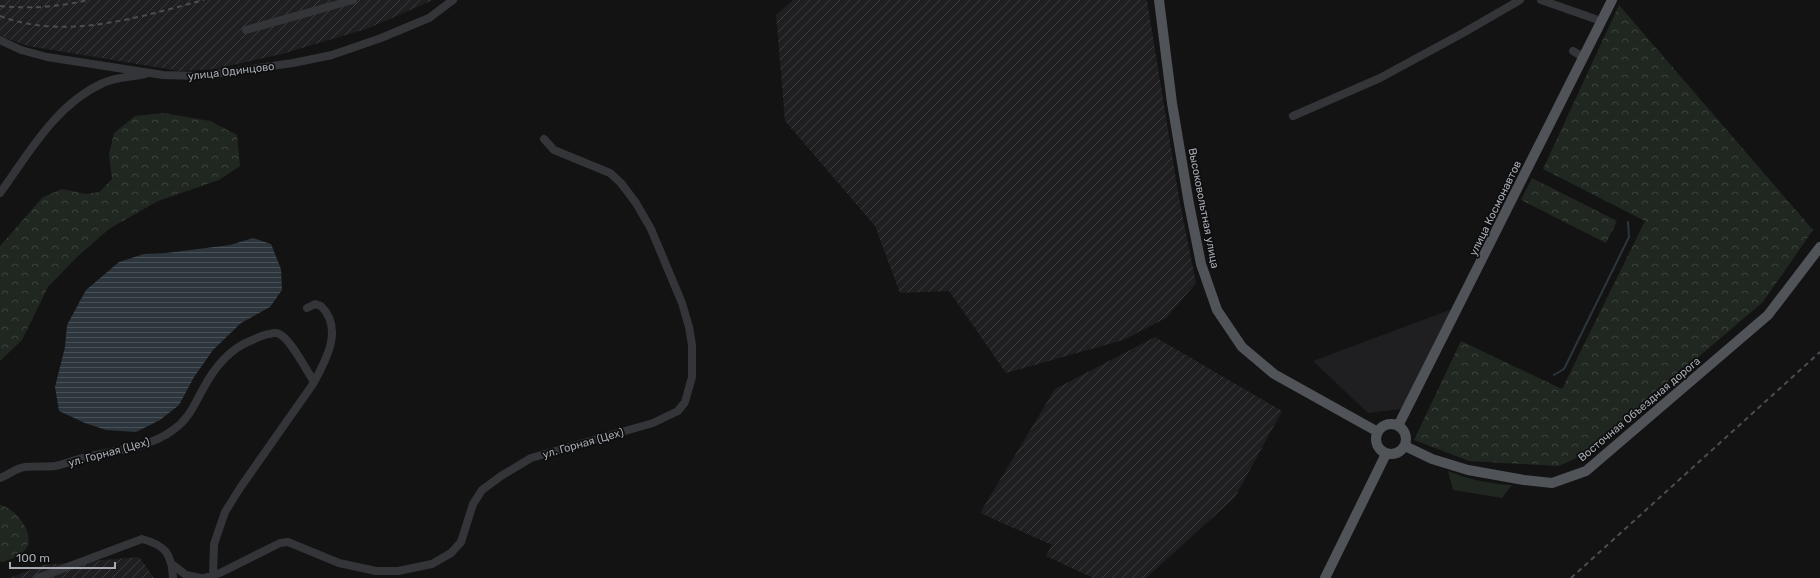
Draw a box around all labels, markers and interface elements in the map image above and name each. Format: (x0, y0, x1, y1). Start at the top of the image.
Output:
street label: улица Одинцово (187, 60, 275, 83)
street label: Высоковольтная улица (1185, 147, 1222, 269)
street label: улица Космонавтов (1467, 158, 1524, 258)
street label: Восточная Объездная дорога (1575, 354, 1703, 464)
street label: ул. Горная (Цех) (541, 426, 625, 461)
street label: ул. Горная (Цех) (67, 435, 152, 470)
scale bar (10, 544, 115, 570)
text: 100 m (16, 551, 50, 565)

